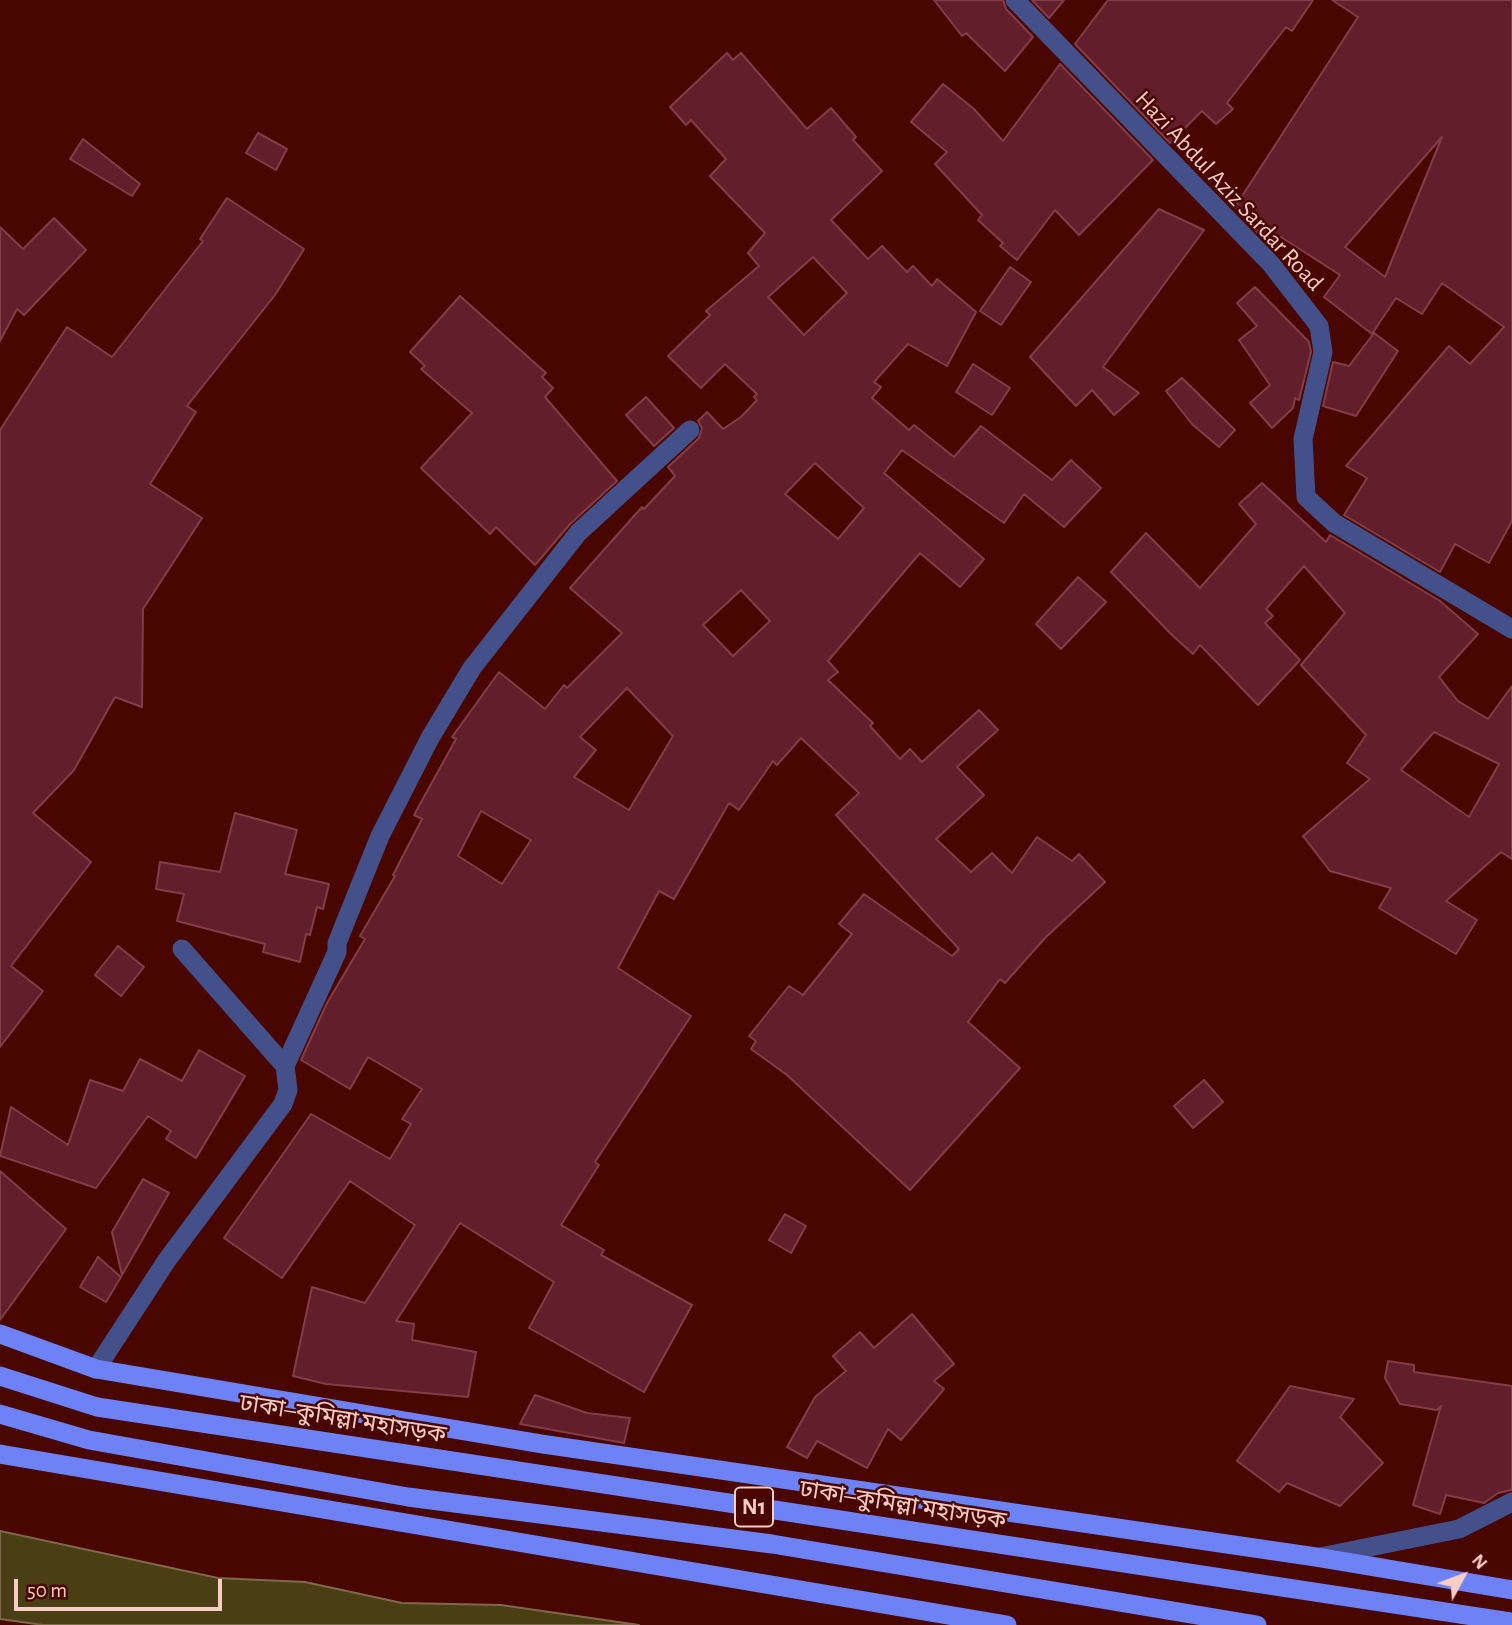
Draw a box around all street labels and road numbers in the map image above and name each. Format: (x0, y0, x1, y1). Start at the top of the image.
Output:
street label: Hazi Abdul Aziz Sardar Road (1129, 85, 1329, 297)
street label: ঢাকা–কুমিল্লা মহাসড়ক (238, 1388, 448, 1450)
street label: ঢাকা–কুমিল্লা মহাসড়ক (798, 1474, 1008, 1536)
road number: N1 (735, 1488, 773, 1526)

